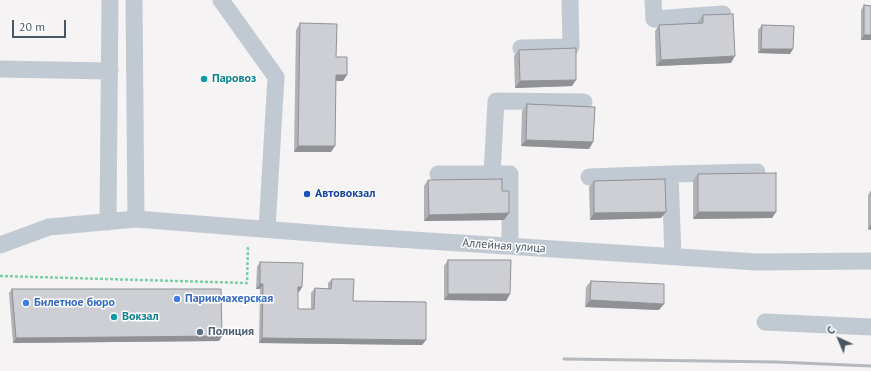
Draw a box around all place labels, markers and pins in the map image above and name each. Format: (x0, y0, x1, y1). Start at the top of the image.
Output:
place label: Паровоз (212, 72, 256, 86)
marker: Паровоз (199, 74, 209, 84)
place label: Автовокзал (315, 187, 375, 201)
marker: Автовокзал (302, 189, 312, 199)
place label: Парикмахерская (185, 292, 273, 306)
marker: Парикмахерская (172, 294, 182, 304)
place label: Билетное бюро (34, 296, 115, 310)
marker: Билетное бюро (21, 298, 31, 308)
place label: Вокзал (122, 310, 159, 324)
marker: Вокзал (109, 312, 119, 322)
place label: Полиция (208, 325, 254, 339)
marker: Полиция (195, 327, 205, 337)

